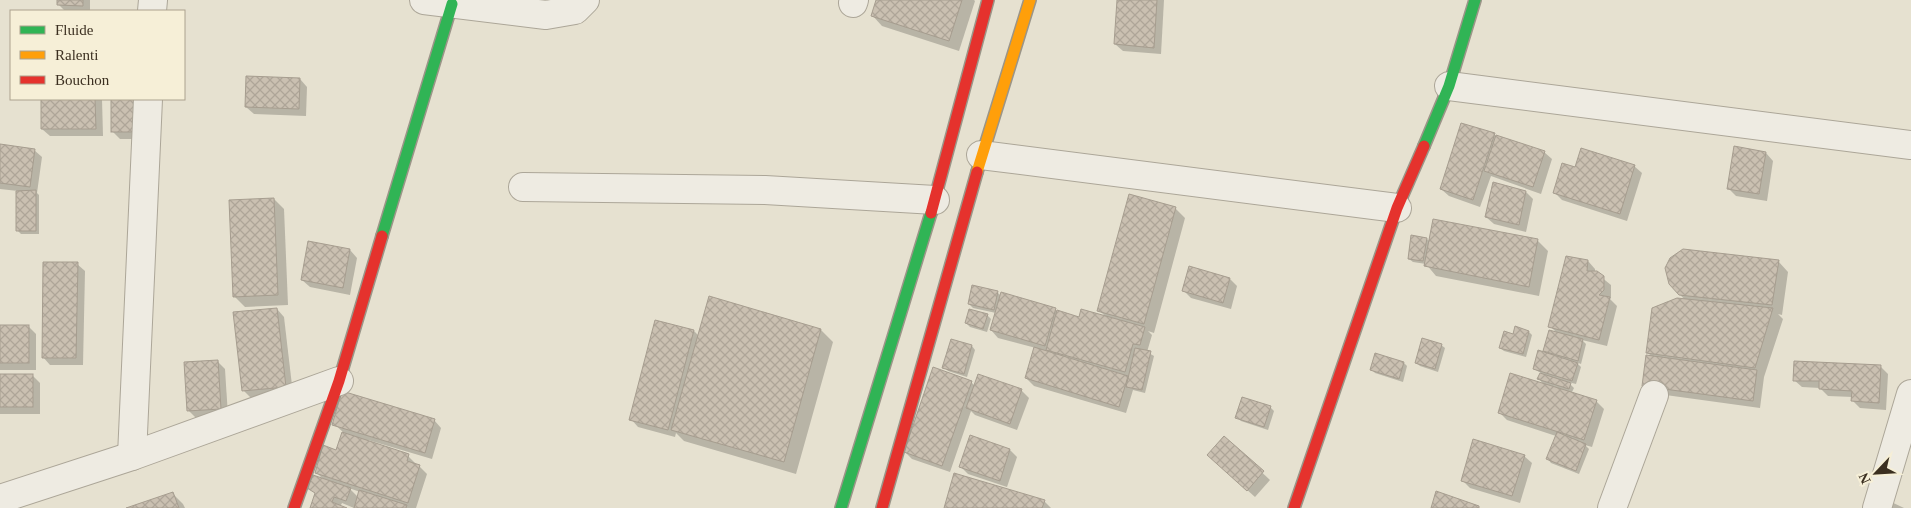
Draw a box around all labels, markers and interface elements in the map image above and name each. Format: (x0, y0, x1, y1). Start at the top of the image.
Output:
legend (10, 10, 185, 100)
text: Fluide (55, 22, 94, 38)
text: Ralenti (55, 47, 98, 63)
text: Bouchon (55, 72, 110, 88)
north arrow (1851, 448, 1901, 498)
text: N (1856, 471, 1874, 486)

